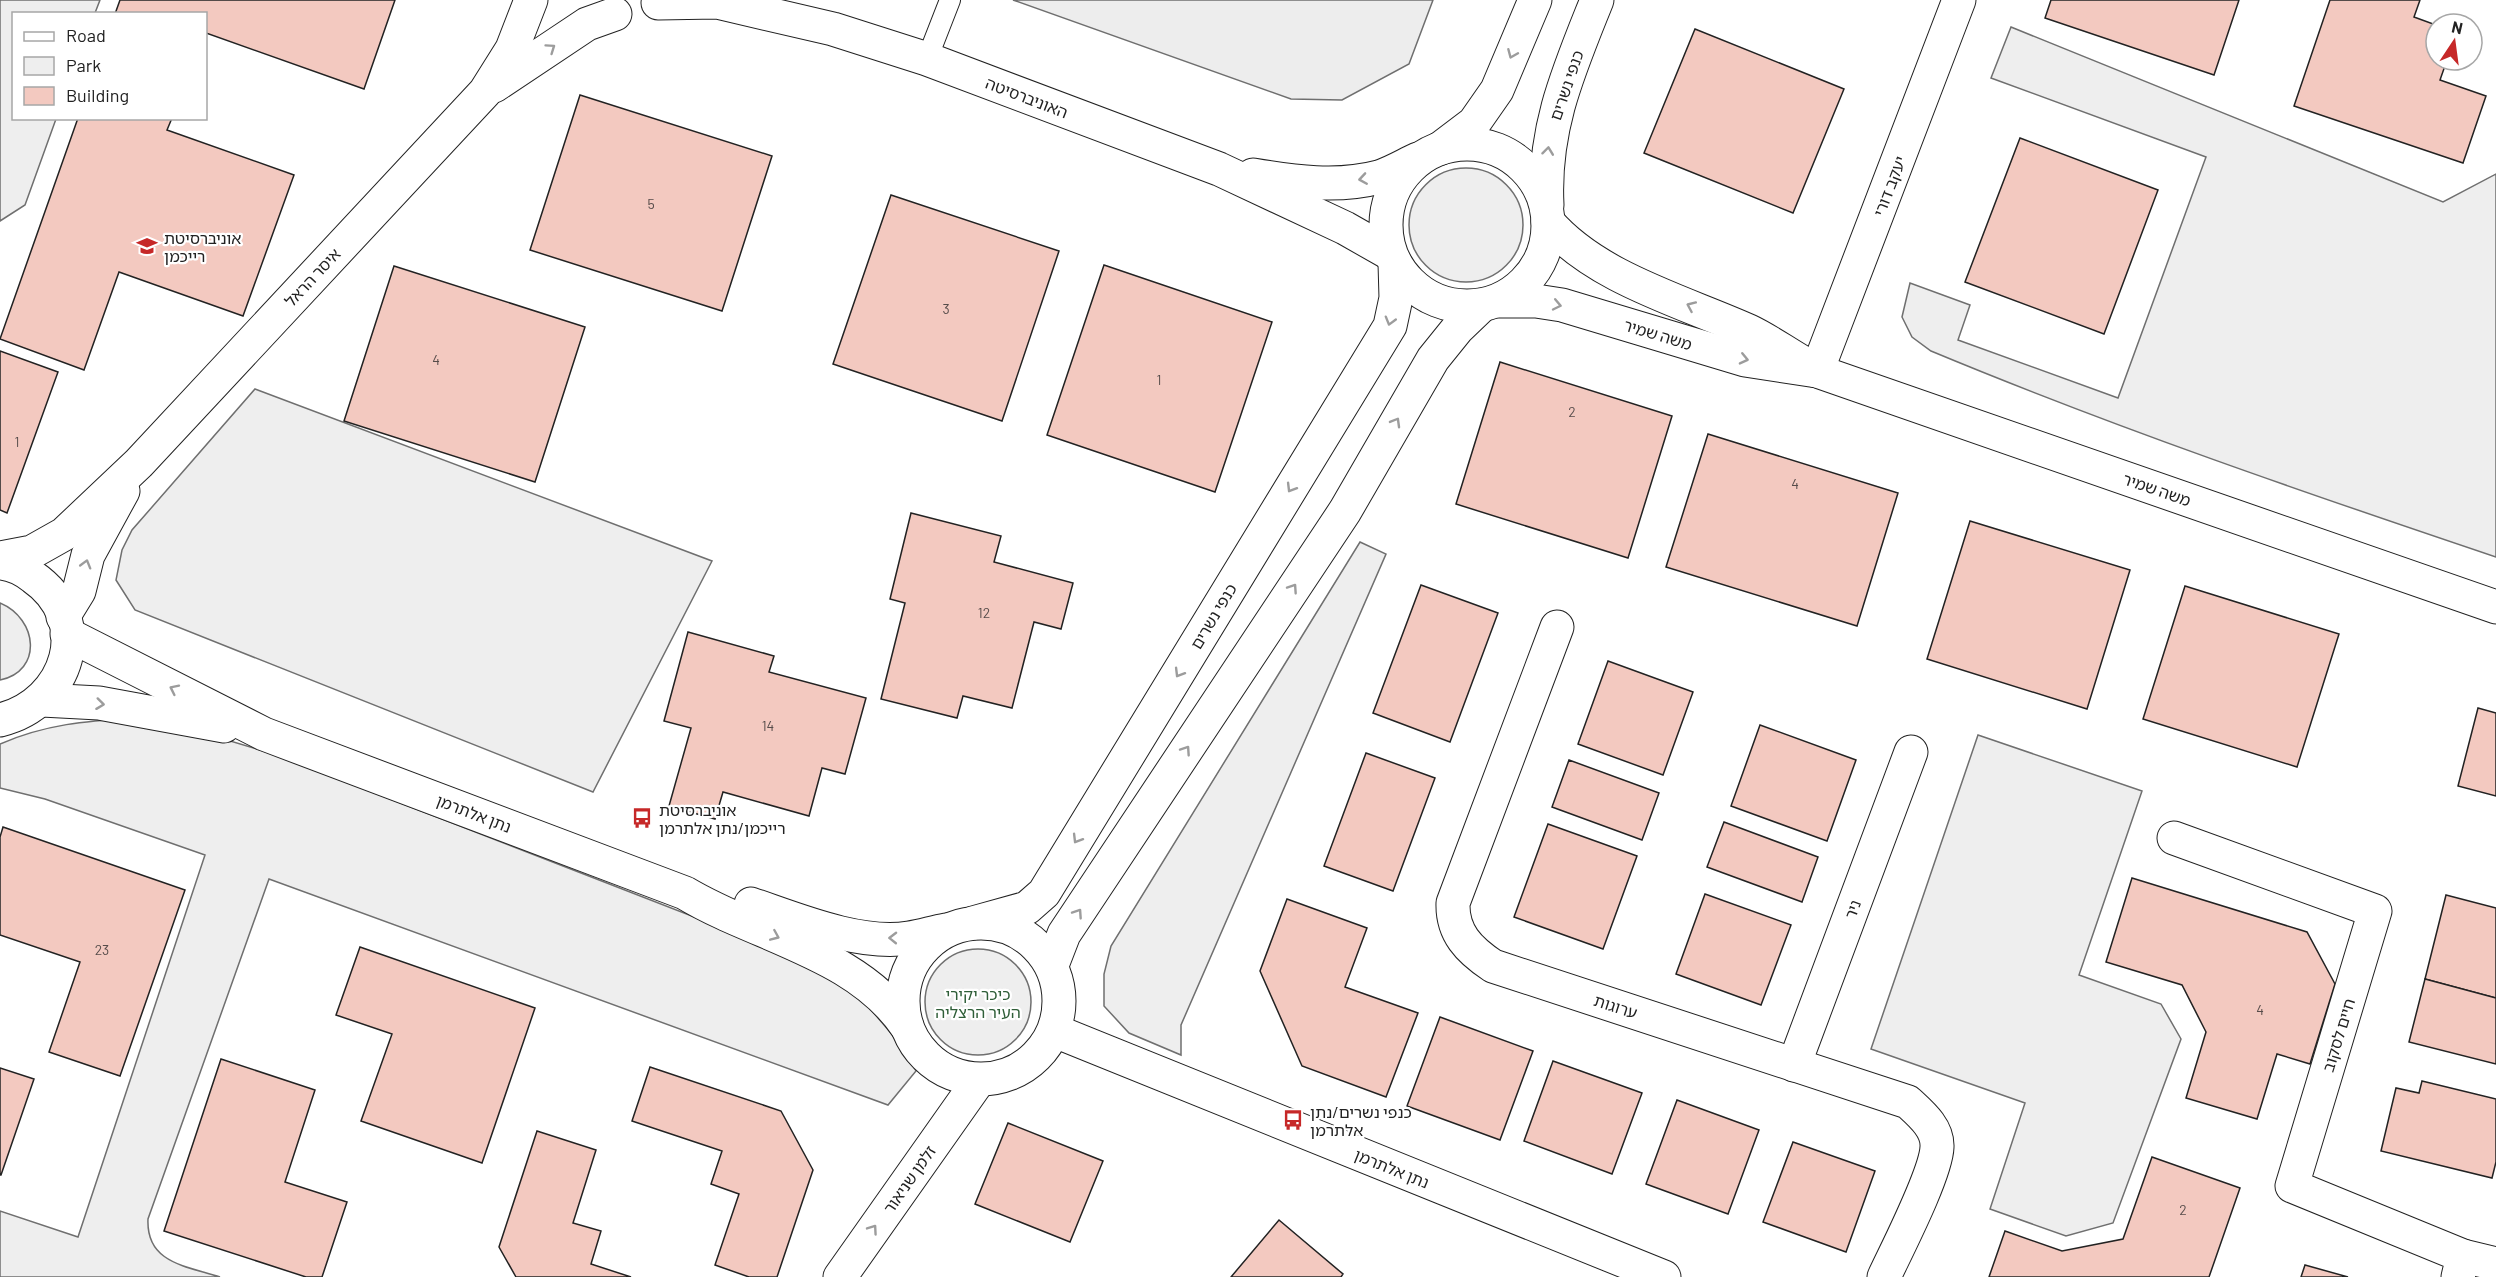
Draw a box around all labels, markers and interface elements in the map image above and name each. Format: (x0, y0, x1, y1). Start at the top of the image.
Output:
legend (12, 12, 207, 120)
north arrow (2424, 12, 2484, 72)
text: N (2450, 16, 2465, 37)
text: Road (66, 24, 106, 46)
one-way arrow (545, 44, 556, 55)
street label: כנפי נשרים (1545, 47, 1587, 123)
one-way arrow (1507, 48, 1519, 59)
text: Park (66, 54, 101, 76)
street label: האוניברסיטה (983, 73, 1071, 121)
text: Building (66, 84, 129, 106)
one-way arrow (1541, 147, 1553, 156)
street label: יעקב דורי (1869, 153, 1909, 219)
one-way arrow (1359, 173, 1368, 185)
house number: 5 (647, 195, 655, 212)
place label: אוניברסיטת רייכמן (164, 228, 241, 265)
school or university icon: אוניברסיטת רייכמן (135, 234, 159, 258)
street label: איסר הראל (280, 244, 344, 310)
one-way arrow (1551, 297, 1561, 310)
house number: 3 (942, 300, 950, 317)
one-way arrow (1686, 301, 1697, 313)
street label: משה שמיר (1622, 315, 1694, 353)
one-way arrow (1385, 316, 1398, 326)
house number: 4 (432, 351, 440, 368)
one-way arrow (1739, 351, 1749, 364)
house number: 1 (1157, 371, 1161, 388)
house number: 2 (1568, 403, 1576, 420)
one-way arrow (1389, 418, 1400, 428)
house number: 1 (15, 433, 19, 450)
street label: משה שמיר (2121, 469, 2193, 509)
house number: 4 (1791, 475, 1799, 492)
one-way arrow (1287, 482, 1299, 492)
one-way arrow (79, 559, 91, 570)
street label: כנפי נשרים (1186, 580, 1240, 652)
one-way arrow (1286, 584, 1298, 594)
house number: 12 (978, 604, 990, 621)
one-way arrow (1175, 666, 1186, 677)
one-way arrow (169, 685, 180, 696)
one-way arrow (96, 697, 105, 710)
house number: 14 (762, 717, 774, 734)
one-way arrow (1178, 746, 1189, 757)
street label: נתן אלתרמן (434, 790, 514, 836)
place label: אוניברסיטת רייכמן/נתן אלתרמן (659, 800, 786, 837)
bus stop icon: אוניברסיטת רייכמן/נתן אלתרמן (630, 806, 654, 830)
one-way arrow (1072, 833, 1084, 843)
street label: ניר (1840, 897, 1864, 921)
one-way arrow (1070, 908, 1081, 919)
one-way arrow (769, 929, 780, 941)
one-way arrow (888, 932, 897, 945)
house number: 23 (95, 941, 109, 958)
park label: כיכר יקירי העיר הרצליה (935, 984, 1021, 1021)
street label: ערוגות (1592, 990, 1640, 1022)
street label: חיים לסקוב (2318, 996, 2358, 1074)
house number: 4 (2256, 1001, 2264, 1018)
place label: כנפי נשרים/נתן אלתרמן (1310, 1102, 1412, 1139)
bus stop icon: כנפי נשרים/נתן אלתרמן (1281, 1108, 1305, 1132)
street label: זלמן שניאור (879, 1142, 939, 1216)
street label: נתן אלתרמן (1352, 1144, 1432, 1192)
house number: 2 (2179, 1201, 2187, 1218)
one-way arrow (866, 1225, 877, 1236)

